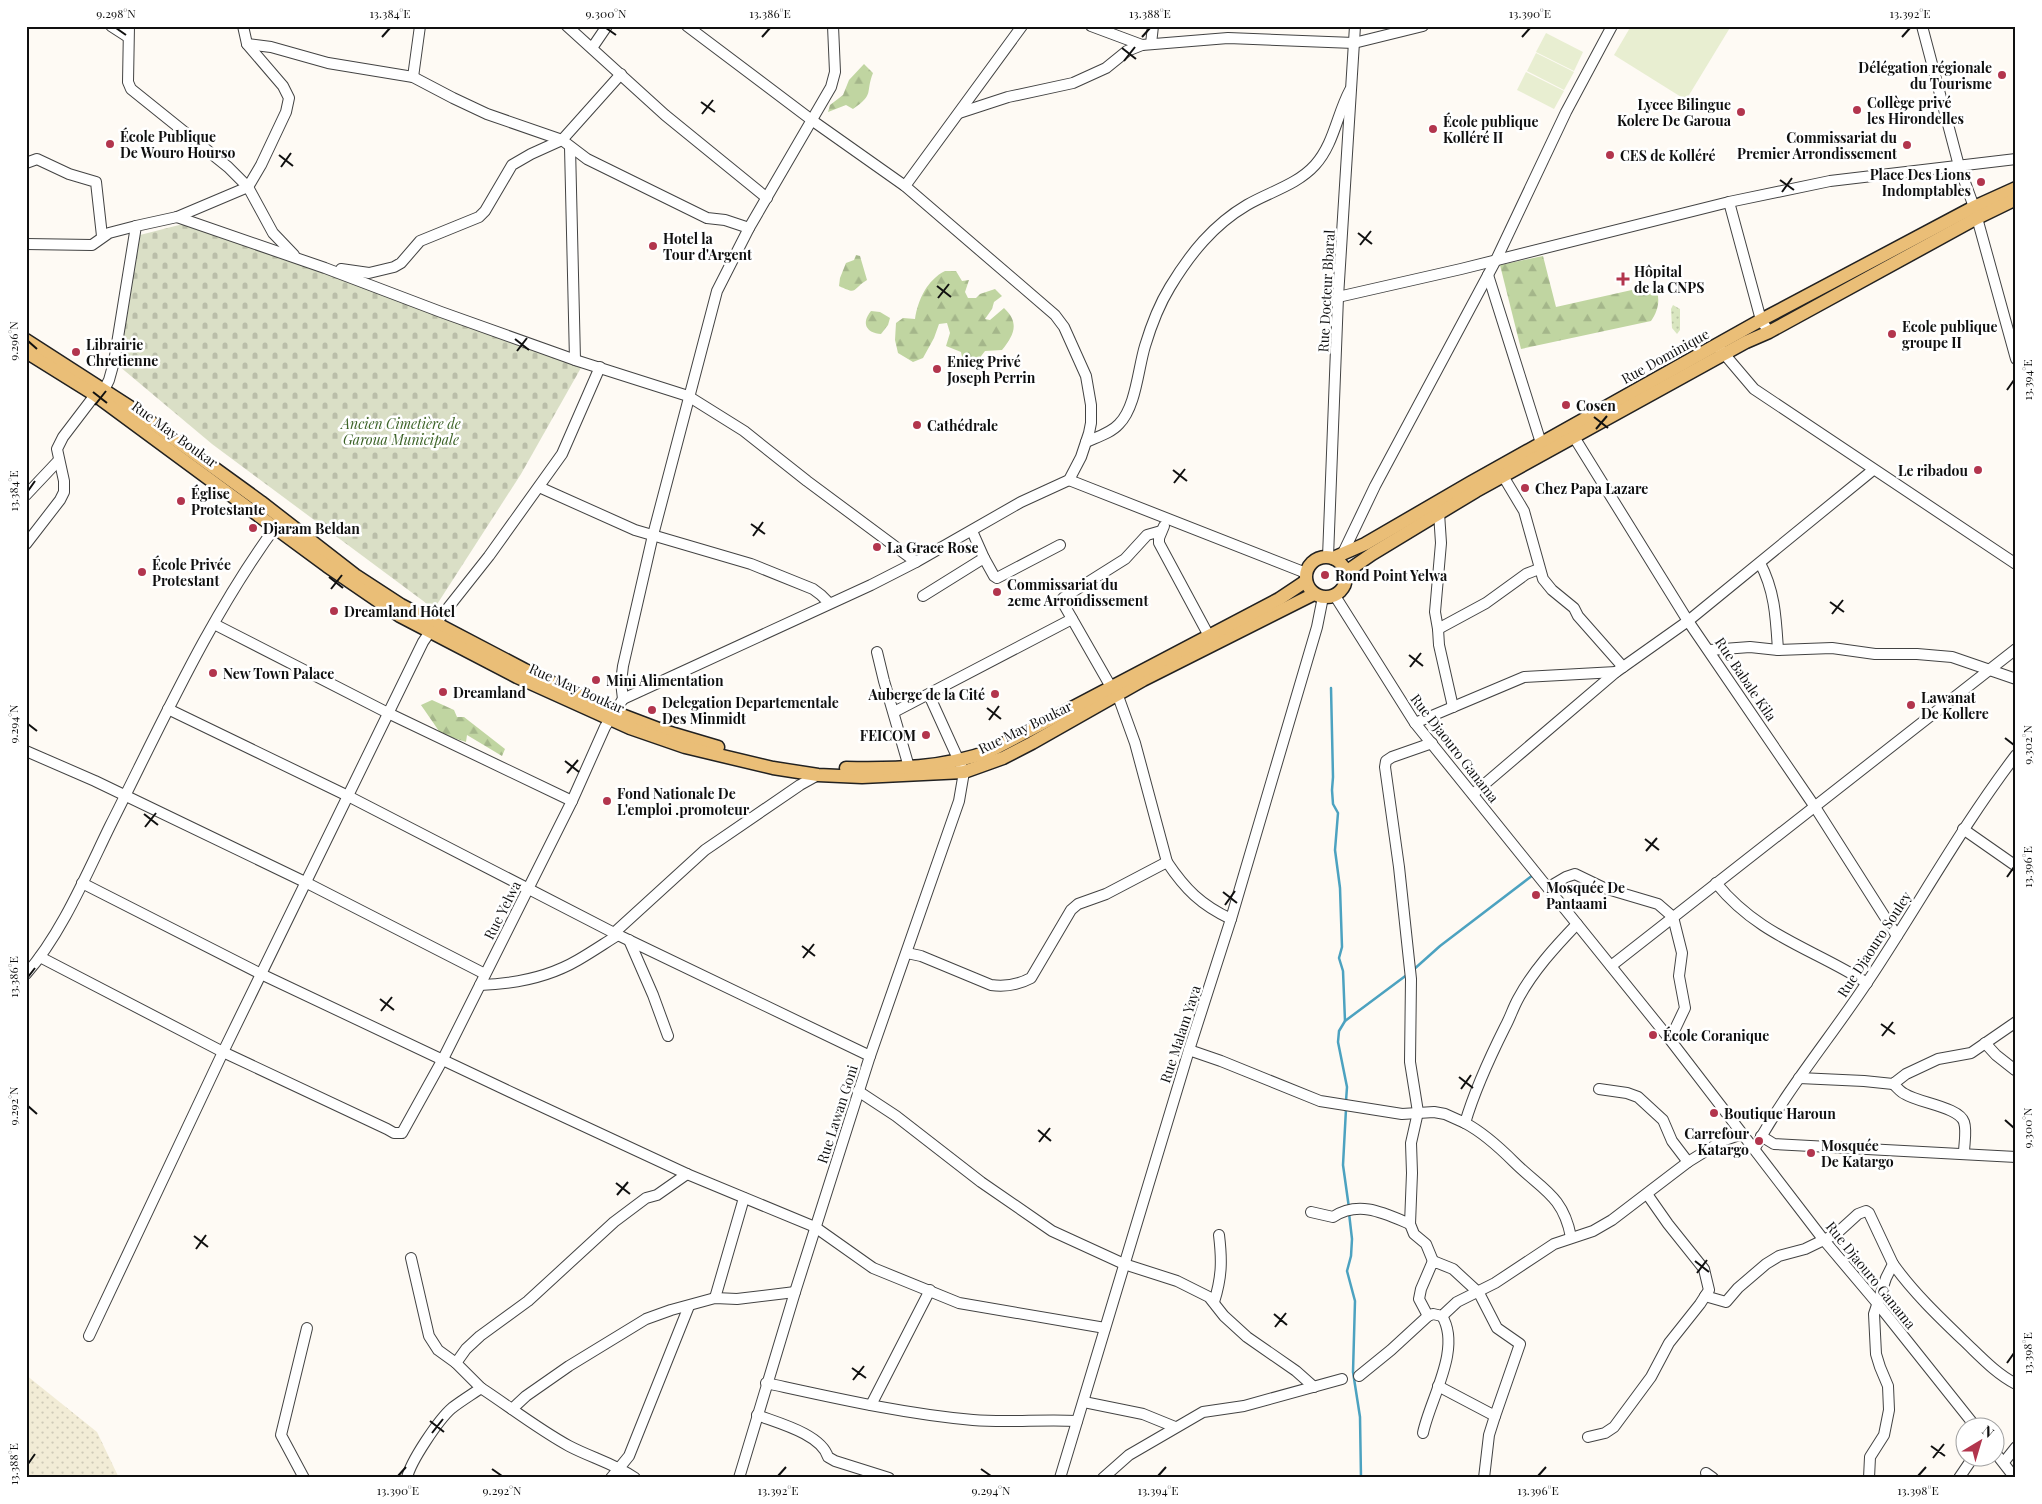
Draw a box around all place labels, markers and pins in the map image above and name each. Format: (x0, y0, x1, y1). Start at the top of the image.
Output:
place label: Délégation régionale du Tourisme (1858, 58, 1992, 93)
marker: Délégation régionale du Tourisme (1996, 69, 2008, 81)
place label: Collège privé les Hirondelles (1867, 93, 1964, 128)
place label: Lycee Bilingue Kolere De Garoua (1617, 95, 1732, 130)
marker: Collège privé les Hirondelles (1851, 104, 1863, 116)
marker: Lycee Bilingue Kolere De Garoua (1735, 106, 1747, 118)
place label: École publique Kolléré II (1443, 112, 1539, 147)
marker: École publique Kolléré II (1427, 123, 1439, 135)
place label: École Publique De Wouro Hourso (120, 127, 235, 162)
place label: Commissariat du Premier Arrondissement (1737, 128, 1898, 163)
marker: École Publique De Wouro Hourso (104, 138, 116, 150)
marker: Commissariat du Premier Arrondissement (1901, 139, 1913, 151)
place label: CES de Kolléré (1620, 146, 1715, 165)
marker: CES de Kolléré (1604, 149, 1616, 161)
place label: Place Des Lions Indomptables (1870, 165, 1971, 200)
marker: Place Des Lions Indomptables (1975, 176, 1987, 188)
place label: Hotel la Tour d'Argent (663, 229, 752, 264)
marker: Hotel la Tour d'Argent (647, 240, 659, 252)
place label: Hôpital de la CNPS (1634, 262, 1704, 297)
marker: Hôpital de la CNPS (1616, 272, 1630, 286)
place label: Ecole publique groupe II (1902, 317, 1998, 352)
marker: Ecole publique groupe II (1886, 328, 1898, 340)
place label: Librairie Chretienne (86, 335, 158, 370)
marker: Librairie Chretienne (70, 346, 82, 358)
place label: Enieg Privé Joseph Perrin (946, 352, 1036, 387)
marker: Enieg Privé Joseph Perrin (931, 363, 943, 375)
place label: Cosen (1576, 396, 1616, 415)
marker: Cosen (1560, 399, 1572, 411)
place label: Cathédrale (927, 416, 998, 435)
marker: Cathédrale (911, 419, 923, 431)
place label: Le ribadou (1898, 461, 1969, 480)
marker: Le ribadou (1972, 464, 1984, 476)
place label: Chez Papa Lazare (1535, 479, 1648, 498)
marker: Chez Papa Lazare (1519, 482, 1531, 494)
place label: Église Protestante (191, 484, 265, 519)
marker: Église Protestante (175, 495, 187, 507)
place label: Djaram Beldan (263, 519, 360, 538)
marker: Djaram Beldan (247, 522, 259, 534)
place label: La Grace Rose (887, 538, 978, 557)
marker: La Grace Rose (871, 541, 883, 553)
place label: École Privée Protestant (152, 555, 231, 590)
marker: École Privée Protestant (136, 566, 148, 578)
place label: Rond Point Yelwa (1335, 566, 1448, 585)
marker: Rond Point Yelwa (1319, 569, 1331, 581)
place label: Commissariat du 2eme Arrondissement (1007, 575, 1148, 610)
marker: Commissariat du 2eme Arrondissement (991, 586, 1003, 598)
place label: Dreamland Hôtel (344, 602, 456, 621)
marker: Dreamland Hôtel (328, 605, 340, 617)
place label: New Town Palace (223, 664, 334, 683)
marker: New Town Palace (207, 667, 219, 679)
place label: Mini Alimentation (606, 671, 724, 690)
marker: Mini Alimentation (590, 674, 602, 686)
place label: Dreamland (453, 683, 526, 702)
place label: Auberge de la Cité (868, 685, 985, 704)
marker: Dreamland (437, 686, 449, 698)
marker: Auberge de la Cité (989, 688, 1001, 700)
place label: Lawanat De Kollere (1921, 688, 1989, 723)
place label: Delegation Departementale Des Minmidt (662, 693, 839, 728)
marker: Lawanat De Kollere (1905, 699, 1917, 711)
marker: Delegation Departementale Des Minmidt (646, 704, 658, 716)
place label: FEICOM (860, 726, 916, 745)
marker: FEICOM (920, 729, 932, 741)
place label: Fond Nationale De L'emploi .promoteur (617, 784, 750, 819)
marker: Fond Nationale De L'emploi .promoteur (601, 795, 613, 807)
place label: Mosquée De Pantaami (1546, 878, 1625, 913)
marker: Mosquée De Pantaami (1530, 889, 1542, 901)
place label: École Coranique (1663, 1026, 1769, 1045)
marker: École Coranique (1647, 1029, 1659, 1041)
place label: Boutique Haroun (1724, 1104, 1836, 1123)
marker: Boutique Haroun (1708, 1107, 1720, 1119)
place label: Carrefour Katargo (1684, 1124, 1749, 1159)
marker: Carrefour Katargo (1753, 1135, 1765, 1147)
place label: Mosquée De Katargo (1821, 1136, 1894, 1171)
marker: Mosquée De Katargo (1805, 1147, 1817, 1159)

